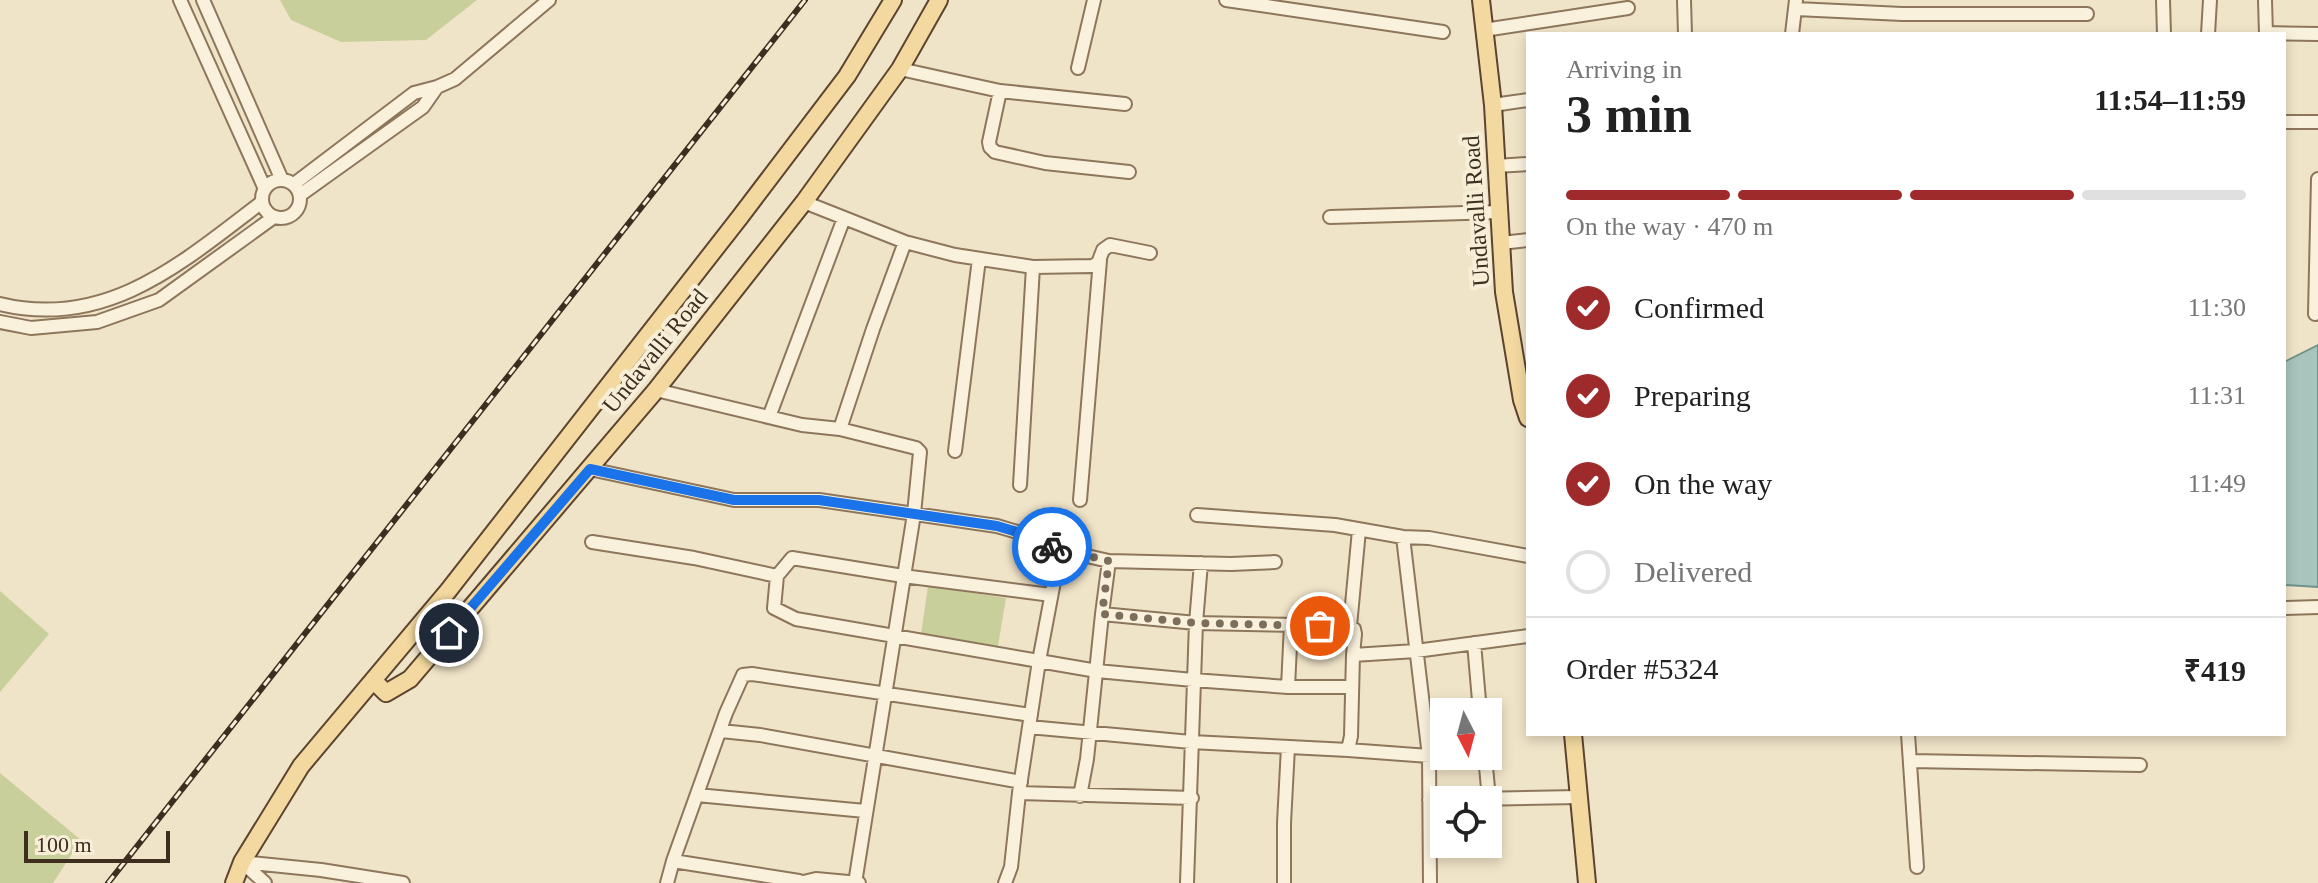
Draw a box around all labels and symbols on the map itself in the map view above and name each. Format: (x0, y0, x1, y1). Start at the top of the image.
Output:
street label: Undavalli Road (1458, 135, 1494, 287)
street label: Undavalli Road (597, 284, 713, 418)
courier (1012, 507, 1092, 587)
pin (1286, 592, 1354, 660)
pin (415, 599, 483, 667)
north arrow (1430, 698, 1502, 770)
scale bar (24, 827, 170, 863)

